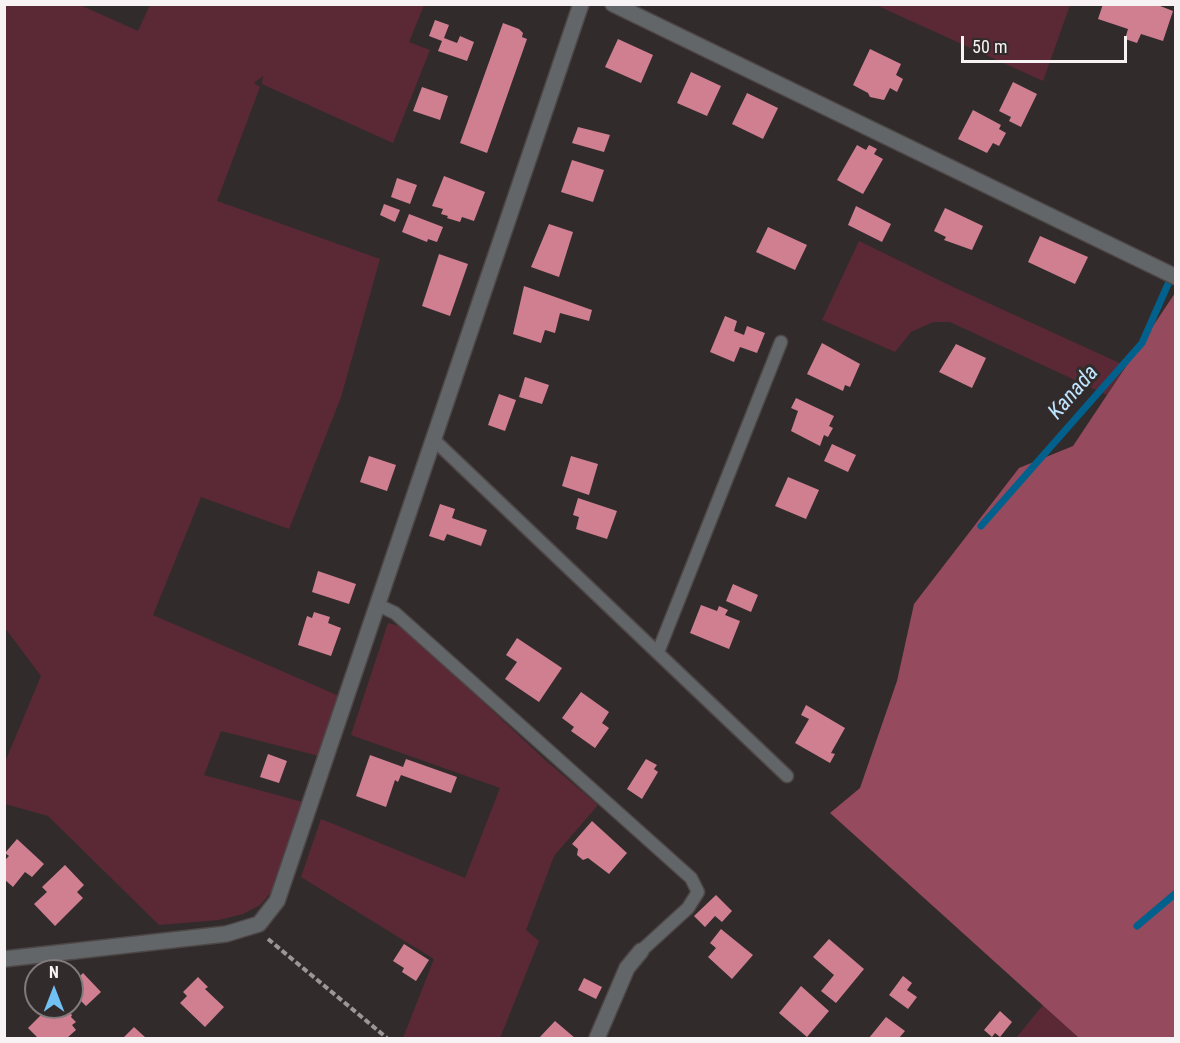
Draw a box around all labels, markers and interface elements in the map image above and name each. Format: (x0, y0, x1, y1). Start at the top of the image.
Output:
scale bar (964, 24, 1130, 62)
text: 50 m (972, 36, 1007, 57)
water label: Kanada (1043, 360, 1105, 426)
north arrow (24, 959, 84, 1019)
text: N (49, 963, 59, 982)

